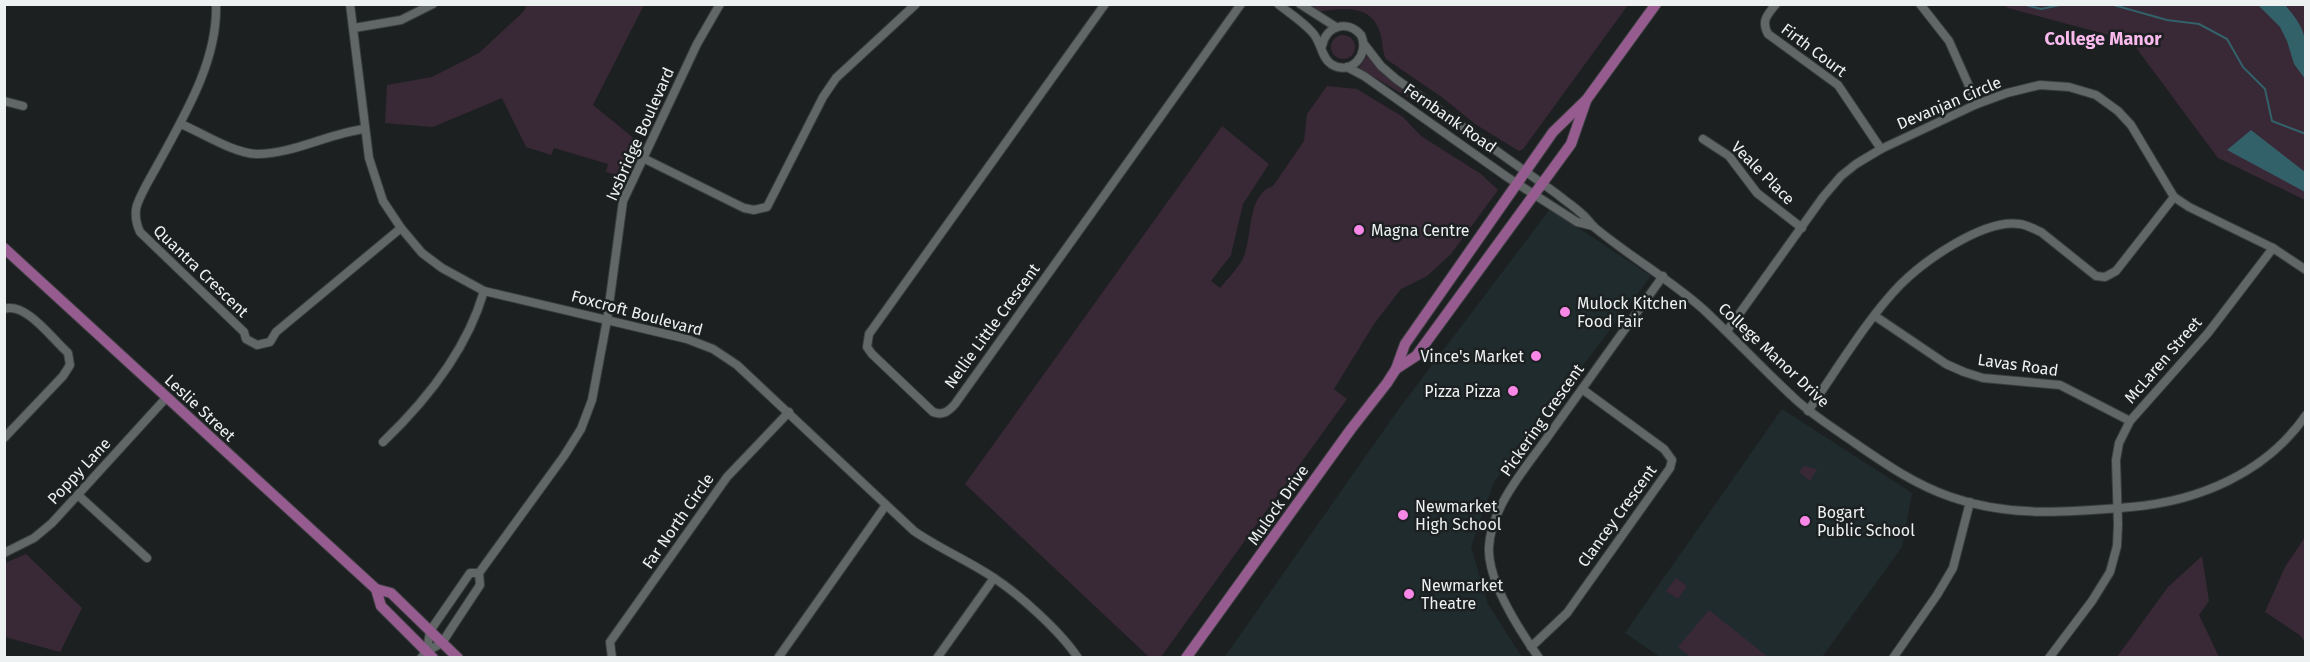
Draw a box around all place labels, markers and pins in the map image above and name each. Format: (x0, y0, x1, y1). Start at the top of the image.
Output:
place label: Magna Centre (1371, 221, 1470, 240)
marker: Magna Centre (1352, 223, 1366, 237)
place label: Mulock Kitchen Food Fair (1577, 294, 1687, 331)
marker: Mulock Kitchen Food Fair (1558, 305, 1572, 319)
place label: Vince's Market (1420, 347, 1524, 366)
marker: Vince's Market (1529, 349, 1543, 363)
place label: Pizza Pizza (1424, 382, 1501, 401)
marker: Pizza Pizza (1506, 384, 1520, 398)
place label: Newmarket High School (1415, 497, 1502, 534)
place label: Bogart Public School (1817, 503, 1915, 540)
marker: Newmarket High School (1396, 508, 1410, 522)
marker: Bogart Public School (1798, 514, 1812, 528)
place label: Newmarket Theatre (1421, 576, 1503, 613)
marker: Newmarket Theatre (1402, 587, 1416, 601)

